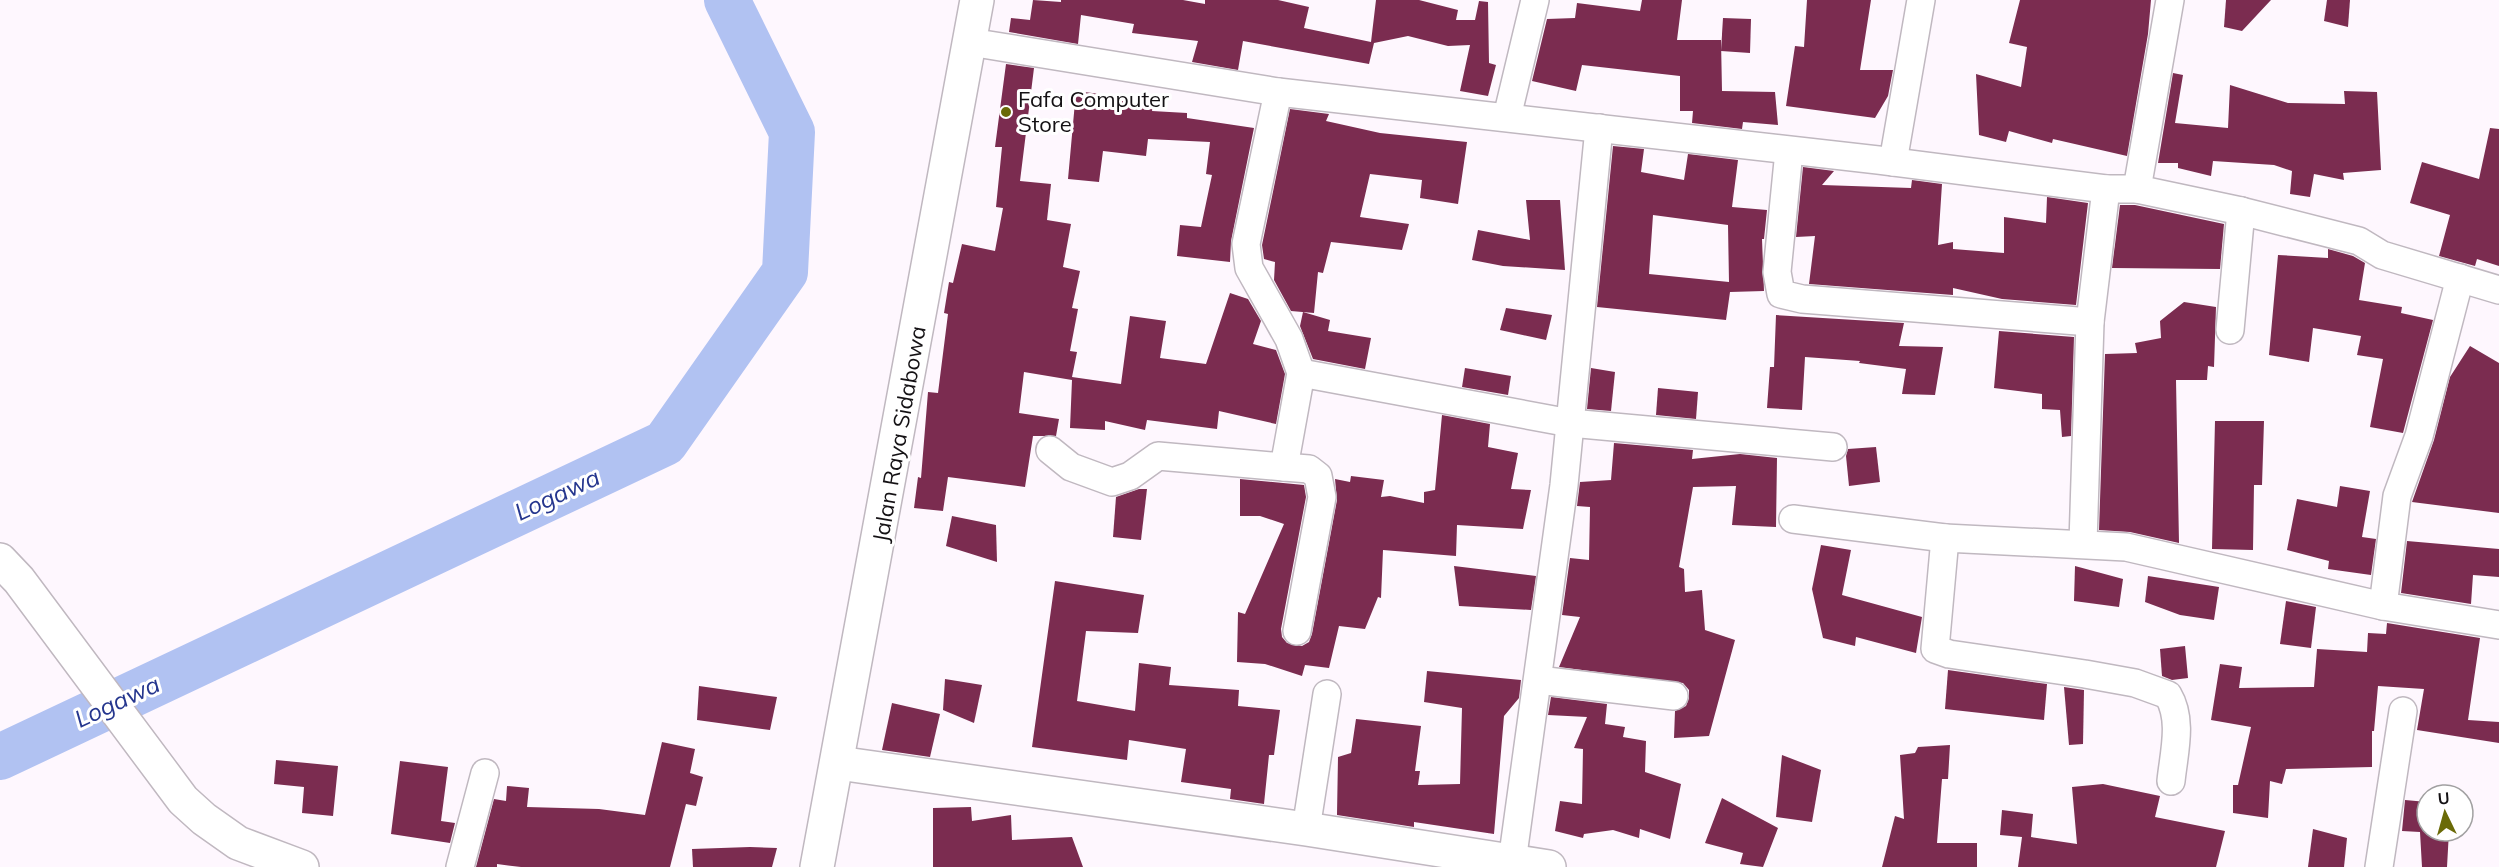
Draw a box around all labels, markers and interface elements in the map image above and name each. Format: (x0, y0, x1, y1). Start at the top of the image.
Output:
place label: Fafa Computer Store (1018, 85, 1169, 138)
marker: Fafa Computer Store (999, 105, 1013, 119)
street label: Jalan Raya Sidabowa (866, 324, 932, 544)
water label: Logawa (510, 461, 604, 527)
water label: Logawa (70, 668, 164, 734)
north arrow (2415, 783, 2475, 843)
text: U (2437, 788, 2450, 809)

